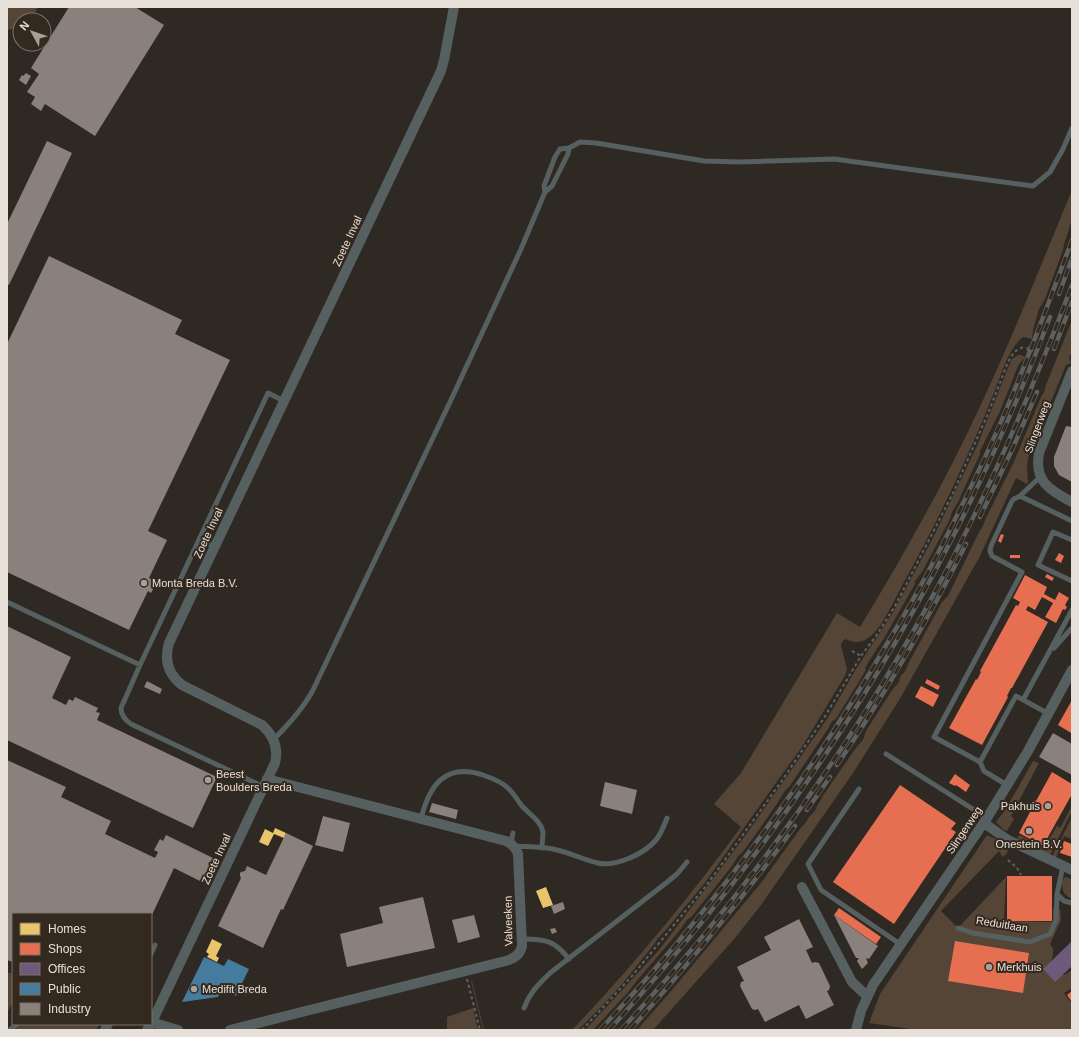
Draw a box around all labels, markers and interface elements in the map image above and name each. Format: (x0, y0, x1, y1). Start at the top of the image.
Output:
north arrow (12, 12, 52, 52)
text: N (17, 19, 32, 32)
street label: Zoete Inval (330, 214, 364, 268)
street label: Slingerweg (1022, 399, 1052, 455)
street label: Zoete Inval (191, 506, 225, 560)
place label: Monta Breda B.V. (152, 577, 238, 589)
marker: Monta Breda B.V. (139, 578, 149, 588)
place label: Beest Boulders Breda (216, 768, 293, 793)
marker: Beest Boulders Breda (203, 775, 213, 785)
place label: Pakhuis (1001, 800, 1040, 812)
marker: Pakhuis (1043, 801, 1053, 811)
street label: Slingerweg (944, 804, 984, 856)
marker: Onestein B.V. (1024, 826, 1034, 836)
street label: Zoete Inval (199, 832, 233, 886)
place label: Onestein B.V. (996, 838, 1062, 850)
street label: Valveeken (502, 896, 514, 946)
legend (12, 913, 152, 1025)
street label: Reduitlaan (975, 914, 1029, 934)
text: Homes (48, 922, 86, 936)
text: Shops (48, 942, 82, 956)
place label: Merkhuis (997, 961, 1042, 973)
text: Offices (48, 962, 85, 976)
marker: Merkhuis (984, 962, 994, 972)
text: Public (48, 982, 81, 996)
place label: Medifit Breda (202, 983, 268, 995)
marker: Medifit Breda (189, 984, 199, 994)
text: Industry (48, 1002, 91, 1016)

